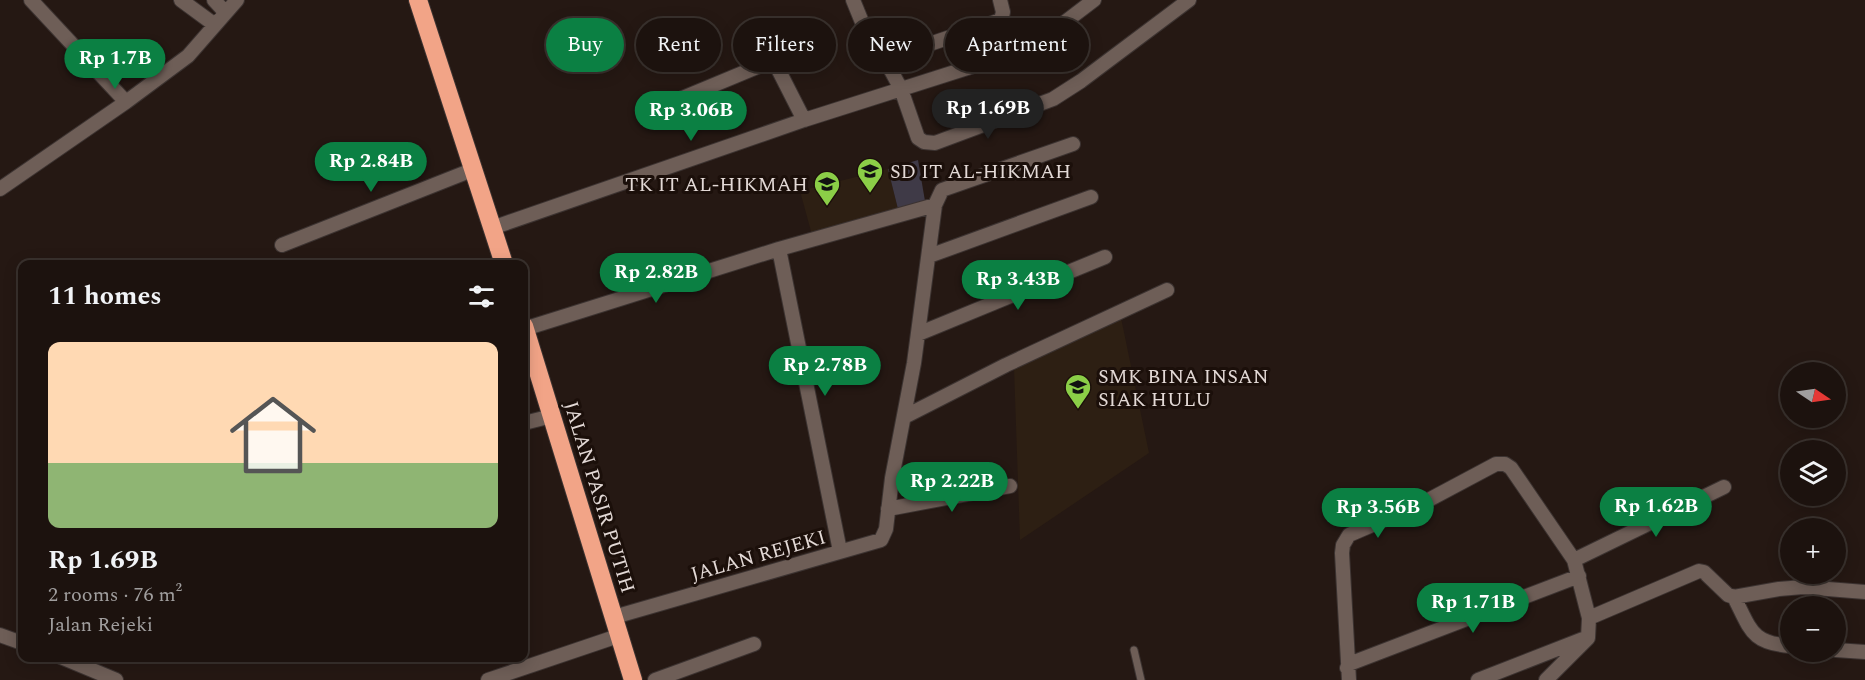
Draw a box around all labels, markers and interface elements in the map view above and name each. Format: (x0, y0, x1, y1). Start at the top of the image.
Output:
chip: Buy (546, 18, 624, 72)
chip: Rent (636, 18, 721, 72)
chip: Filters (733, 18, 836, 72)
chip: New (848, 18, 933, 72)
chip: Apartment (945, 18, 1089, 72)
pin: Rp 1.7B (60, 39, 170, 90)
text: Rp 1.7B (78, 43, 152, 73)
pin: Rp 1.69B (926, 89, 1050, 140)
pin: Rp 3.06B (629, 91, 753, 142)
text: Rp 1.69B (946, 93, 1030, 123)
text: Rp 3.06B (649, 95, 733, 125)
pin: Rp 2.84B (309, 142, 433, 193)
text: Rp 2.84B (329, 146, 413, 176)
school or university icon: SD IT AL-HIKMAH (855, 156, 885, 194)
place label: SD IT AL-HIKMAH (890, 157, 1071, 187)
school or university icon: TK IT AL-HIKMAH (812, 169, 842, 207)
place label: TK IT AL-HIKMAH (625, 170, 808, 200)
pin: Rp 2.82B (594, 253, 718, 304)
text: Rp 2.82B (614, 257, 698, 287)
pin: Rp 3.43B (956, 260, 1080, 311)
text: Rp 3.43B (976, 264, 1060, 294)
text: 11 homes (48, 276, 162, 316)
icon: filters (465, 280, 498, 313)
pin: Rp 2.78B (763, 346, 887, 397)
text: Rp 2.78B (783, 350, 867, 380)
place label: SMK BINA INSAN SIAK HULU (1098, 362, 1269, 415)
north arrow (1780, 362, 1846, 428)
map controls (1780, 362, 1846, 662)
school or university icon: SMK BINA INSAN SIAK HULU (1063, 372, 1093, 410)
icon: home (219, 381, 327, 489)
street label: JALAN PASIR PUTIH (556, 398, 643, 597)
button: layers (1780, 440, 1846, 506)
pin: Rp 2.22B (890, 462, 1014, 513)
text: Rp 2.22B (910, 466, 994, 496)
pin: Rp 1.62B (1594, 487, 1718, 538)
pin: Rp 3.56B (1316, 488, 1440, 539)
text: Rp 1.62B (1614, 491, 1698, 521)
text: Rp 3.56B (1336, 492, 1420, 522)
button: + (1780, 518, 1846, 584)
street label: JALAN REJEKI (687, 522, 829, 590)
text: Rp 1.69B (48, 540, 158, 580)
text: 2 rooms · 76 m² (48, 580, 182, 610)
pin: Rp 1.71B (1411, 583, 1535, 634)
text: Rp 1.71B (1431, 587, 1515, 617)
button: − (1780, 596, 1846, 662)
text: Jalan Rejeki (48, 610, 153, 640)

